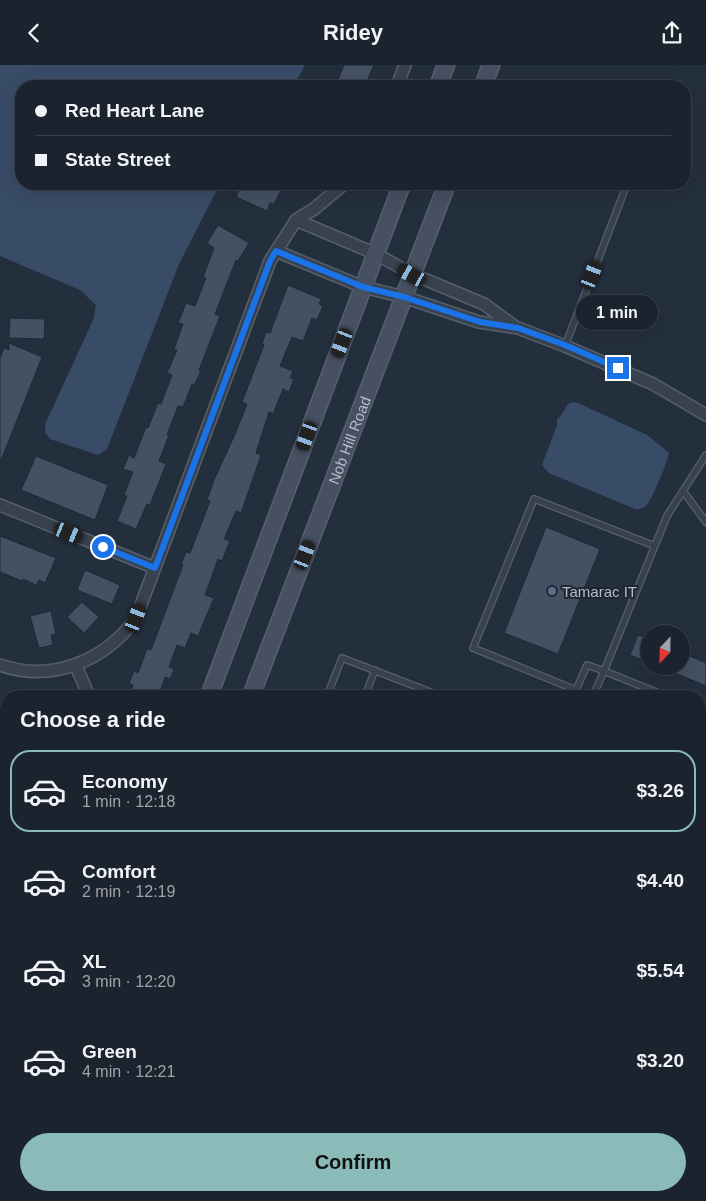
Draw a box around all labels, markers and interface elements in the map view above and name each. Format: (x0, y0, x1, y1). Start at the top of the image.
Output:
icon: back (20, 19, 48, 47)
icon: share (658, 19, 686, 47)
text: Ridey (323, 20, 383, 45)
text: Red Heart Lane (65, 100, 204, 121)
text: State Street (65, 149, 171, 170)
car (579, 258, 604, 292)
car (395, 261, 428, 289)
callout: 1 min (577, 295, 659, 331)
text: 1 min (596, 304, 638, 321)
car (329, 326, 354, 360)
route end (607, 357, 629, 379)
street label: Nob Hill Road (324, 394, 373, 486)
car (294, 419, 319, 453)
car (52, 520, 85, 546)
route start (92, 536, 114, 558)
car (292, 538, 317, 572)
place label: Tamarac IT (562, 583, 637, 600)
marker: Tamarac IT (546, 585, 558, 597)
car (123, 601, 148, 635)
north arrow (640, 625, 690, 675)
map controls (640, 625, 690, 675)
text: Choose a ride (20, 707, 165, 732)
icon: car (22, 769, 67, 814)
text: Economy (82, 771, 168, 792)
text: $3.26 (636, 780, 684, 801)
text: 1 min · 12:18 (82, 793, 175, 810)
icon: car (22, 859, 67, 904)
text: Comfort (82, 861, 156, 882)
text: $4.40 (636, 870, 684, 891)
text: 2 min · 12:19 (82, 883, 175, 900)
icon: car (22, 949, 67, 994)
text: XL (82, 951, 106, 972)
text: $5.54 (636, 960, 684, 981)
text: 3 min · 12:20 (82, 973, 175, 990)
icon: car (22, 1039, 67, 1084)
text: Green (82, 1041, 137, 1062)
text: $3.20 (636, 1050, 684, 1071)
text: 4 min · 12:21 (82, 1063, 175, 1080)
button: Confirm (20, 1133, 686, 1191)

